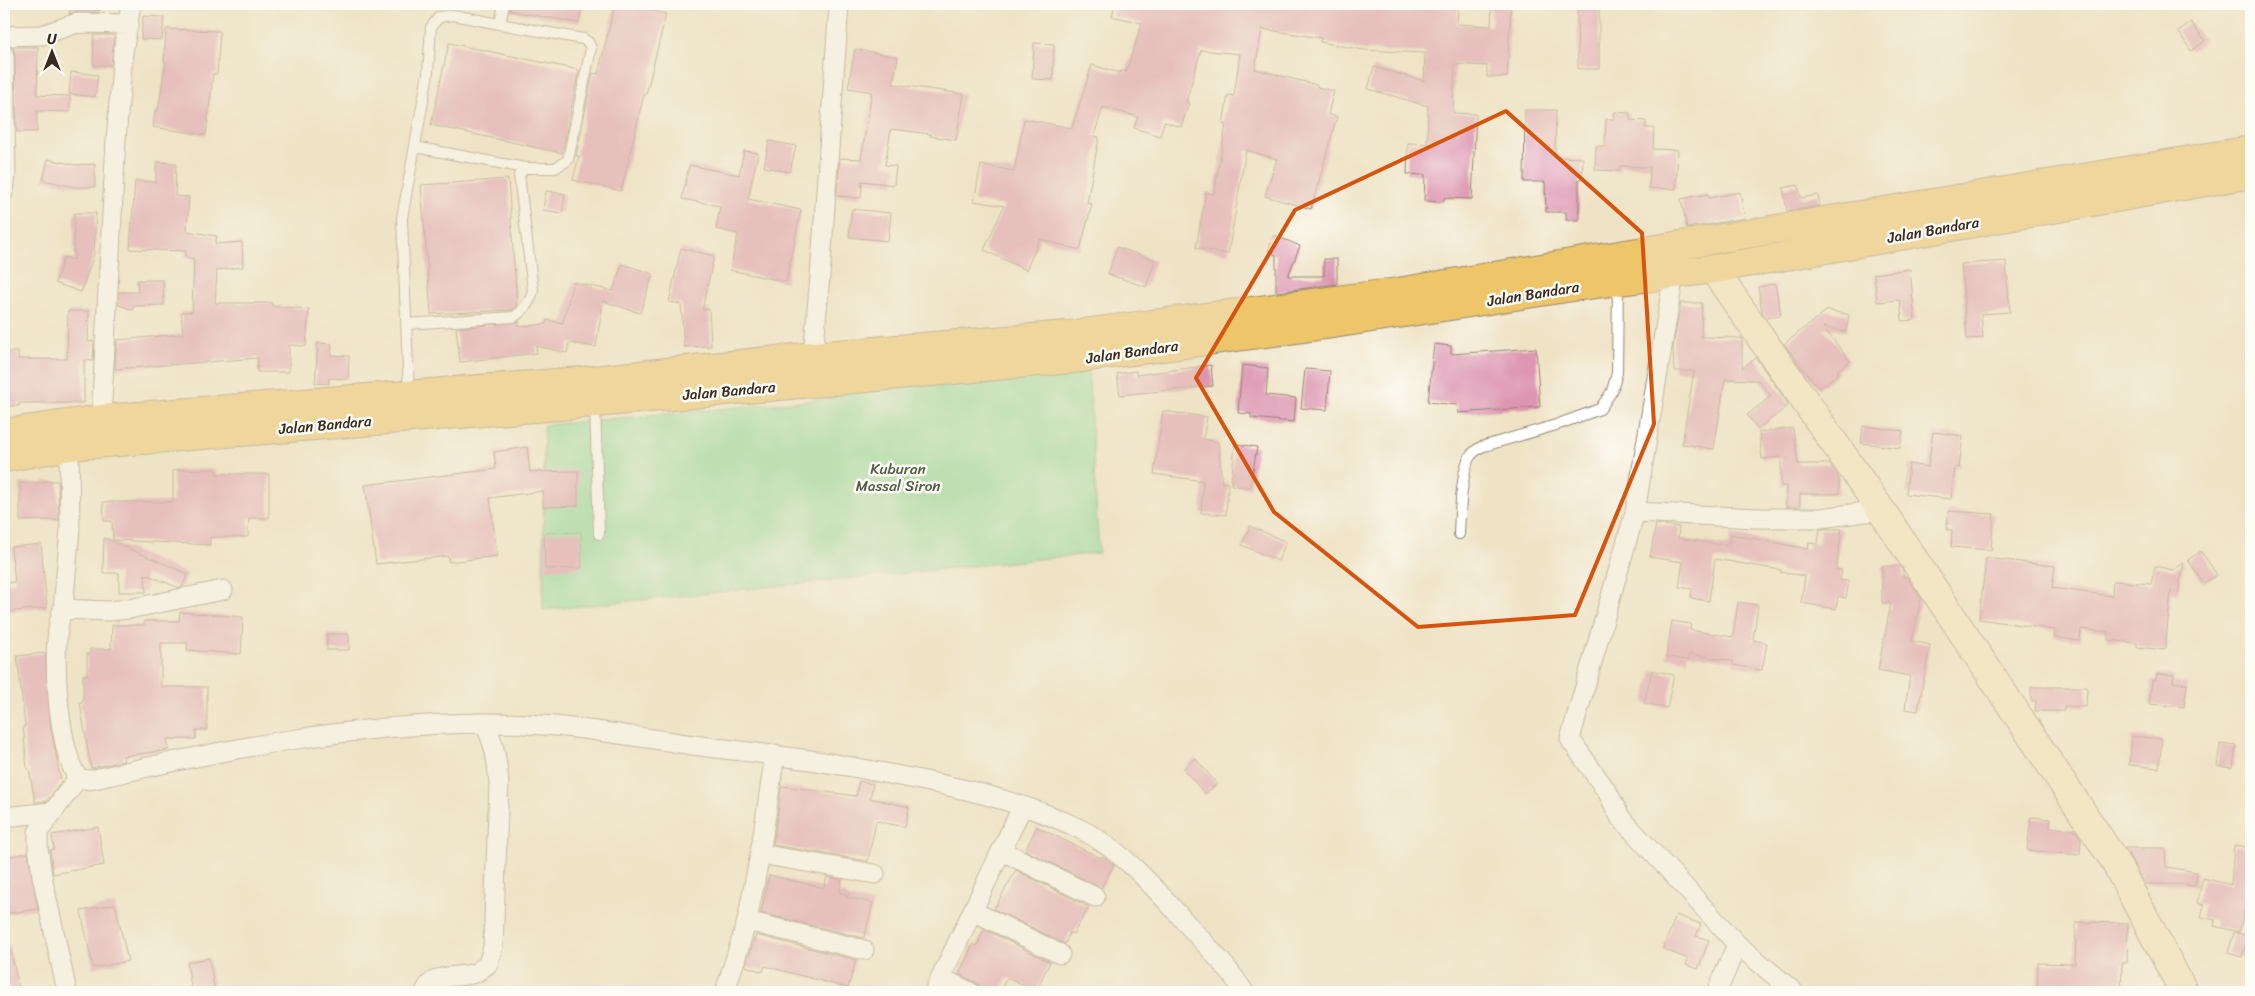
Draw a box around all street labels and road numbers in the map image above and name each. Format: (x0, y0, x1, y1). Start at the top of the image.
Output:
street label: Jalan Bandara (1884, 209, 1981, 251)
street label: Jalan Bandara (1484, 274, 1581, 314)
street label: Jalan Bandara (1083, 333, 1180, 371)
street label: Jalan Bandara (681, 374, 777, 408)
street label: Jalan Bandara (277, 408, 373, 442)

